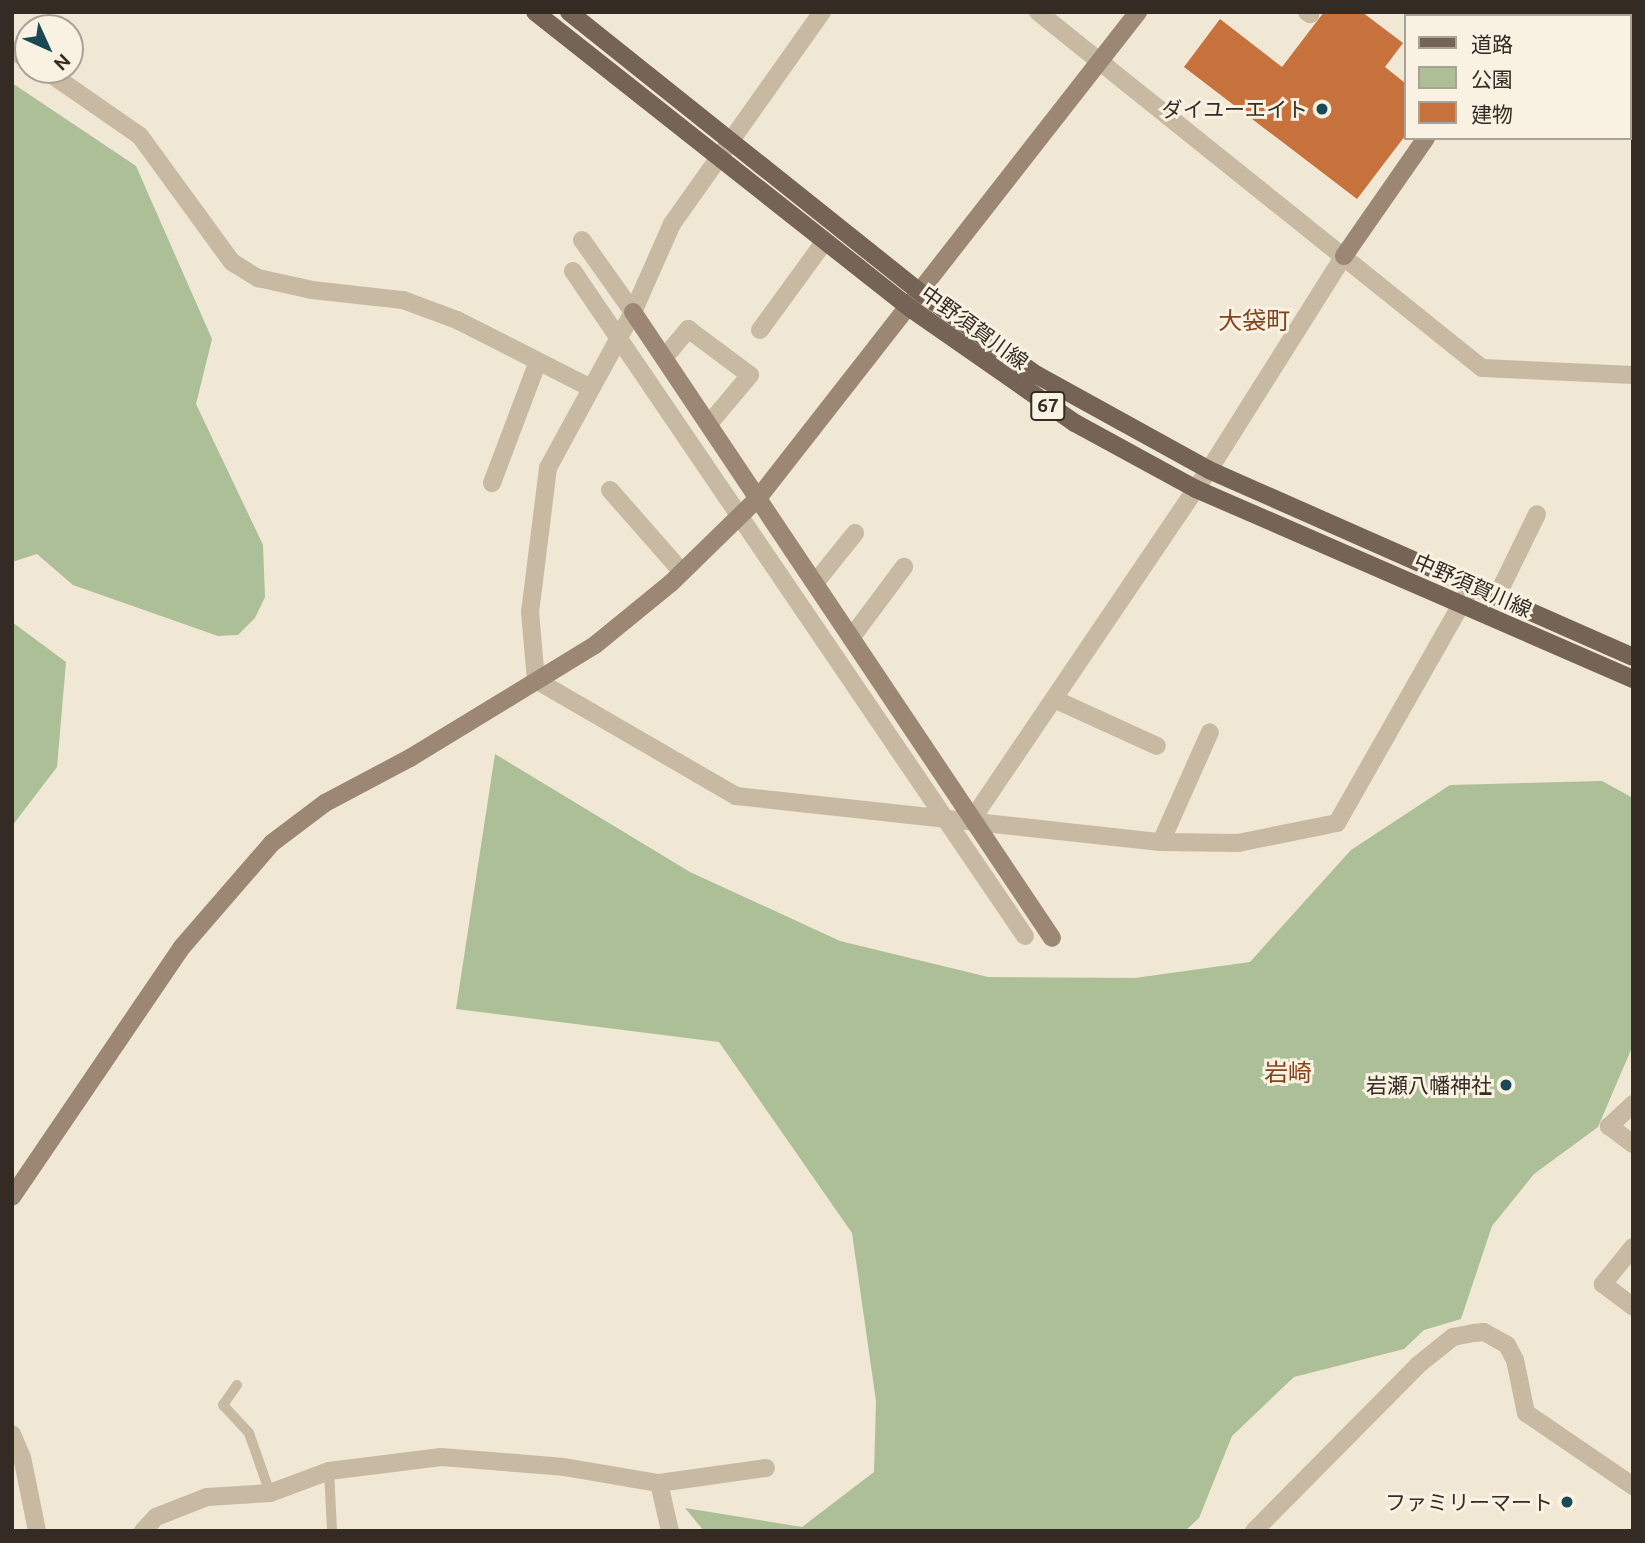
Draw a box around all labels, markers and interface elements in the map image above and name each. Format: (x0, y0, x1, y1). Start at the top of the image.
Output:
north arrow (14, 14, 84, 84)
legend (1404, 14, 1631, 140)
text: 道路 (1471, 32, 1513, 56)
text: N (50, 50, 75, 75)
text: 公園 (1471, 67, 1513, 91)
place label: ダイユーエイト (1161, 96, 1308, 122)
marker: ダイユーエイト (1314, 101, 1330, 117)
text: 建物 (1471, 102, 1513, 126)
street label: 中野須賀川線 (917, 280, 1033, 374)
district label: 大袋町 (1218, 307, 1290, 335)
road number: 67 (1029, 390, 1067, 422)
street label: 中野須賀川線 (1410, 548, 1536, 622)
district label: 岩崎 (1264, 1059, 1312, 1087)
place label: 岩瀬八幡神社 (1366, 1072, 1492, 1098)
marker: 岩瀬八幡神社 (1498, 1077, 1514, 1093)
place label: ファミリーマート (1385, 1489, 1553, 1515)
marker: ファミリーマート (1559, 1494, 1575, 1510)

